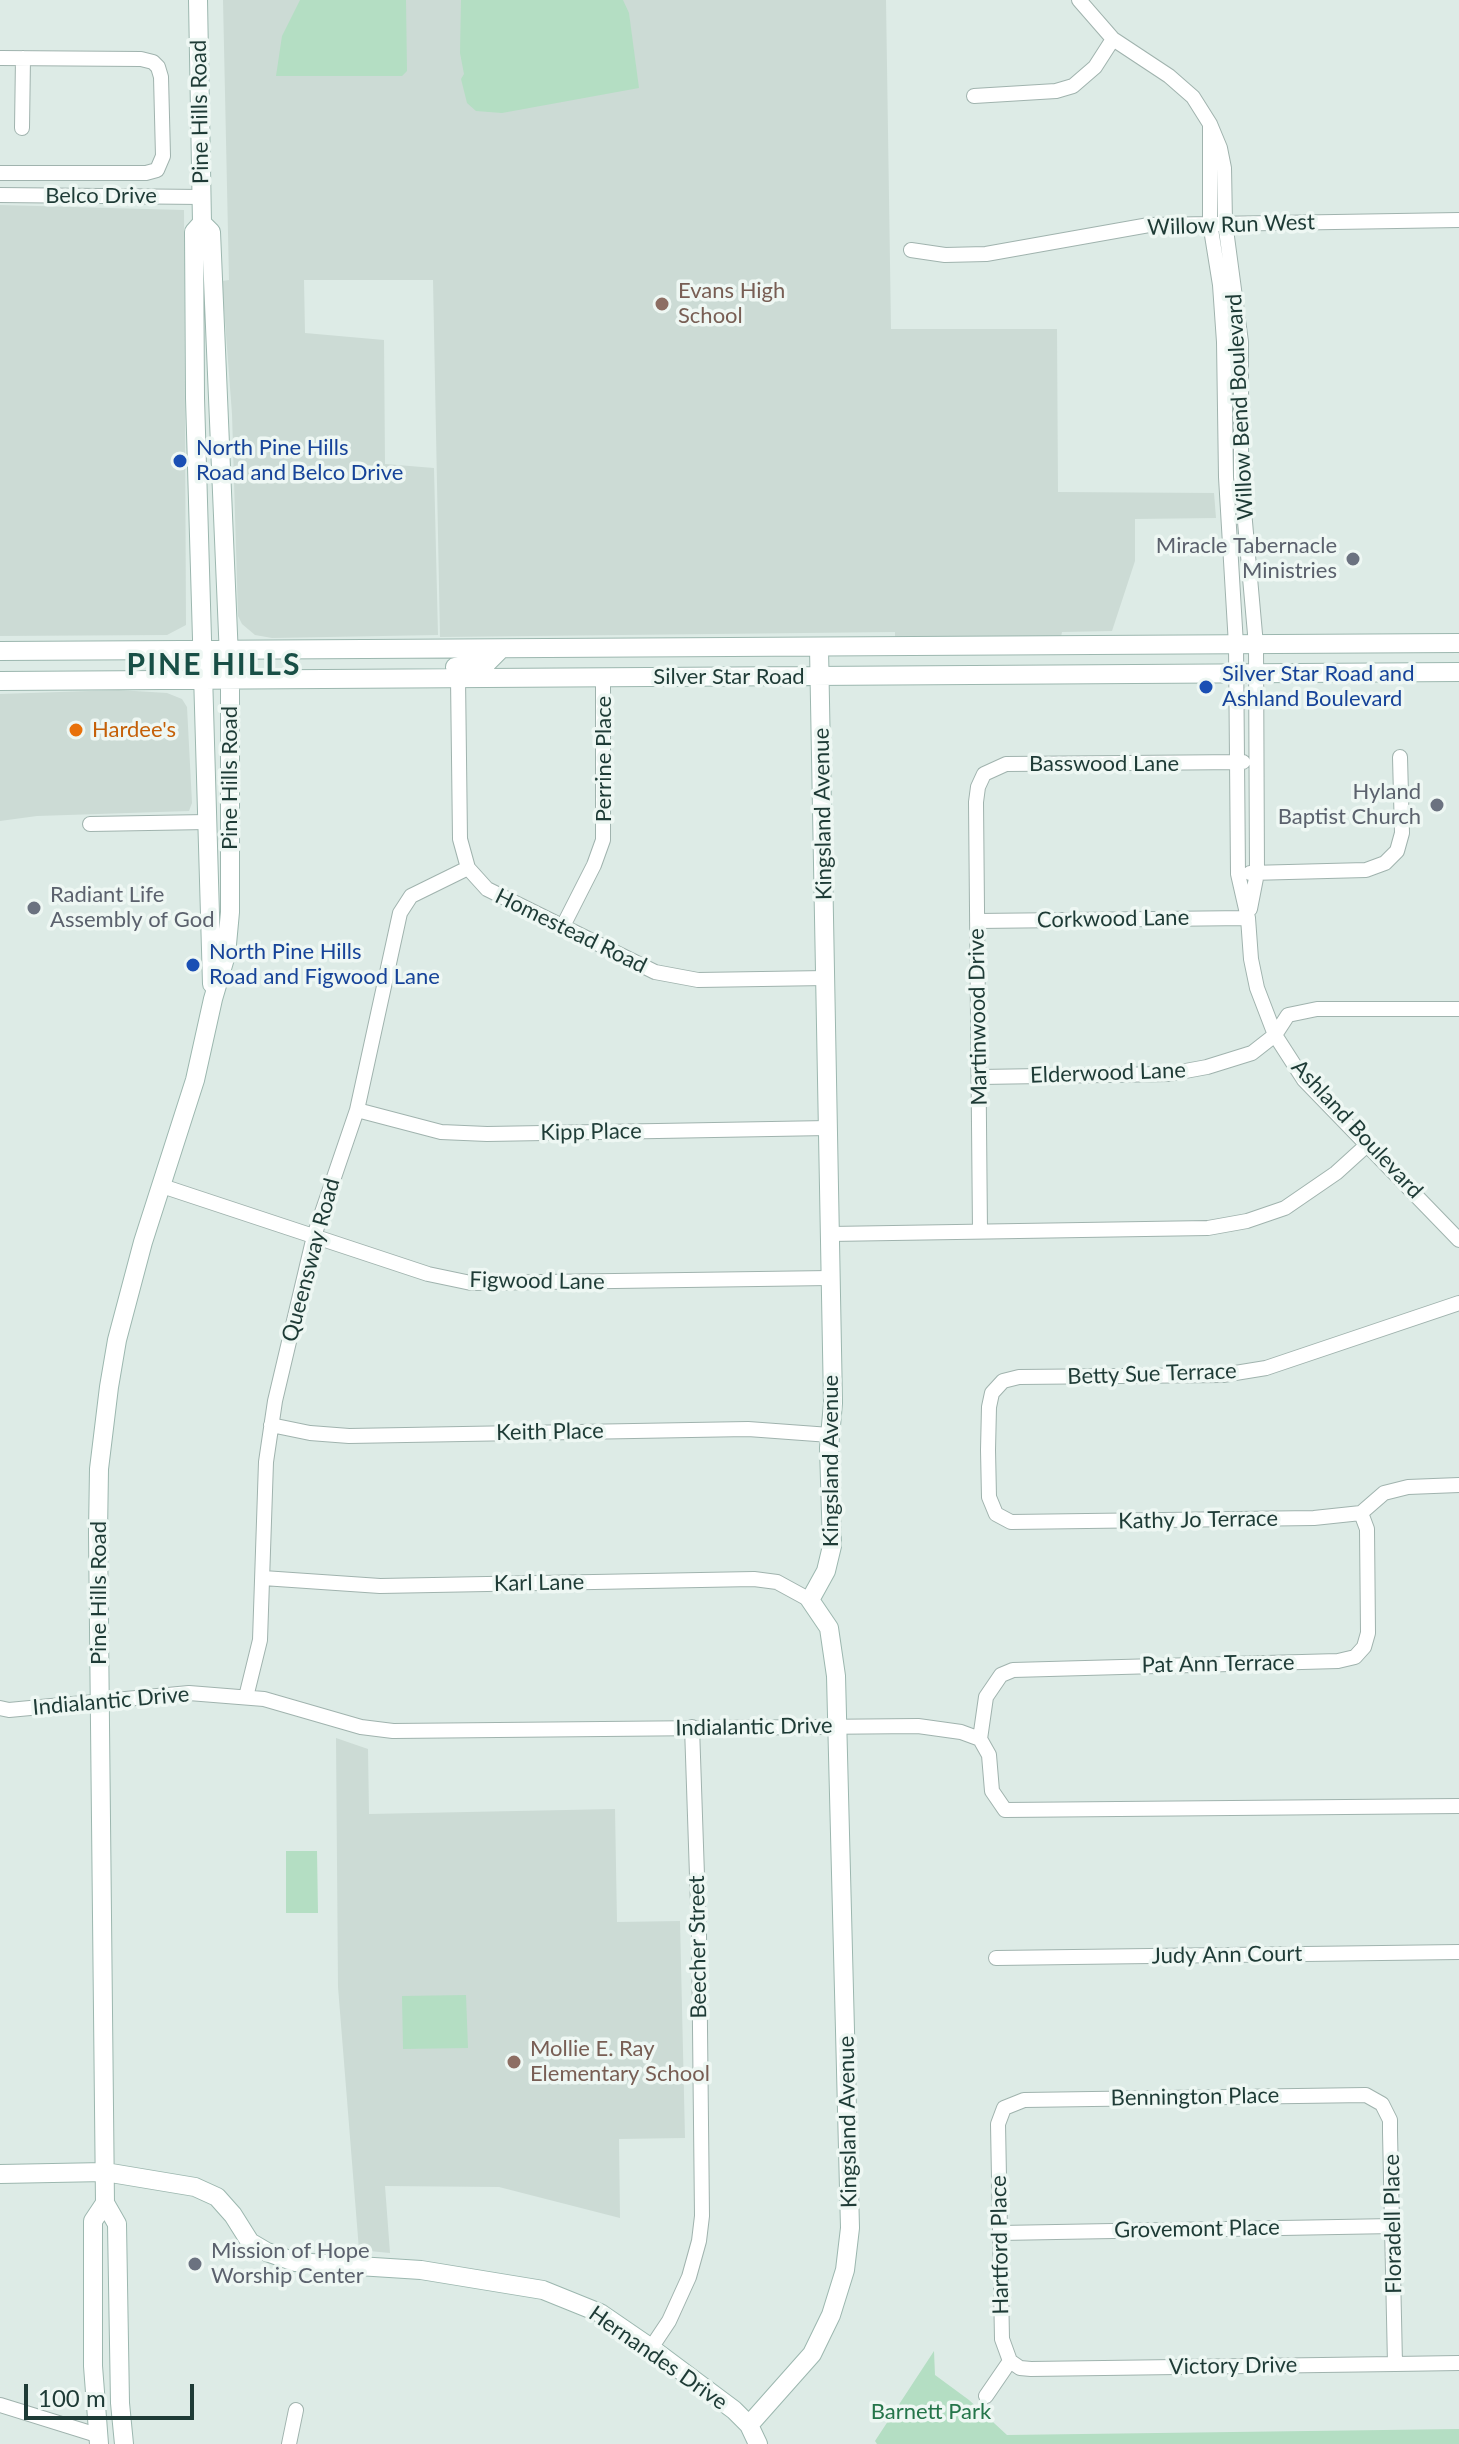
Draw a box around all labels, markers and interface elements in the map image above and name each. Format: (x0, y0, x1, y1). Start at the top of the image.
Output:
street label: Pine Hills Road (186, 40, 214, 184)
street label: Belco Drive (45, 183, 157, 209)
street label: Willow Run West (1147, 209, 1315, 241)
place label: Evans High School (678, 278, 785, 330)
street label: Willow Bend Boulevard (1221, 293, 1259, 521)
marker: Evans High School (653, 295, 671, 313)
place label: North Pine Hills Road and Belco Drive (196, 435, 403, 486)
marker: North Pine Hills Road and Belco Drive (171, 452, 189, 470)
place label: Miracle Tabernacle Ministries (1156, 533, 1337, 584)
marker: Miracle Tabernacle Ministries (1344, 550, 1362, 568)
district label: PINE HILLS (127, 647, 301, 683)
place label: Silver Star Road and Ashland Boulevard (1222, 661, 1414, 712)
street label: Silver Star Road (653, 664, 805, 690)
marker: Silver Star Road and Ashland Boulevard (1197, 678, 1215, 696)
street label: Perrine Place (591, 696, 617, 822)
street label: Pine Hills Road (217, 706, 243, 850)
place label: Hardee's (92, 717, 176, 743)
marker: Hardee's (67, 721, 85, 739)
street label: Kingsland Avenue (808, 728, 838, 900)
street label: Basswood Lane (1029, 751, 1179, 777)
place label: Hyland Baptist Church (1278, 779, 1421, 830)
marker: Hyland Baptist Church (1428, 796, 1446, 814)
place label: Radiant Life Assembly of God (50, 882, 214, 934)
street label: Homestead Road (491, 883, 651, 979)
marker: Radiant Life Assembly of God (25, 899, 43, 917)
street label: Corkwood Lane (1037, 904, 1189, 934)
street label: Martinwood Drive (963, 928, 993, 1106)
place label: North Pine Hills Road and Figwood Lane (209, 939, 440, 990)
marker: North Pine Hills Road and Figwood Lane (184, 956, 202, 974)
street label: Ashland Boulevard (1286, 1054, 1428, 1204)
street label: Elderwood Lane (1030, 1057, 1186, 1089)
street label: Kipp Place (540, 1118, 642, 1146)
street label: Queensway Road (276, 1175, 346, 1345)
street label: Figwood Lane (469, 1267, 605, 1295)
street label: Betty Sue Terrace (1067, 1358, 1237, 1390)
street label: Kingsland Avenue (818, 1375, 844, 1547)
street label: Keith Place (496, 1418, 604, 1446)
street label: Kathy Jo Terrace (1118, 1505, 1278, 1535)
street label: Pine Hills Road (86, 1521, 112, 1665)
street label: Karl Lane (494, 1569, 584, 1597)
street label: Pat Ann Terrace (1141, 1649, 1295, 1679)
street label: Indialantic Drive (32, 1681, 190, 1721)
street label: Indialantic Drive (675, 1712, 833, 1742)
street label: Beecher Street (684, 1875, 712, 2019)
street label: Judy Ann Court (1151, 1940, 1303, 1970)
place label: Mollie E. Ray Elementary School (530, 2036, 710, 2088)
street label: Kingsland Avenue (833, 2036, 863, 2208)
marker: Mollie E. Ray Elementary School (505, 2053, 523, 2071)
street label: Bennington Place (1110, 2082, 1280, 2112)
street label: Floradell Place (1379, 2154, 1407, 2294)
street label: Hartford Place (986, 2175, 1014, 2315)
street label: Grovemont Place (1114, 2214, 1280, 2244)
place label: Mission of Hope Worship Center (211, 2238, 370, 2290)
marker: Mission of Hope Worship Center (186, 2255, 204, 2273)
street label: Hernandes Drive (584, 2300, 732, 2416)
street label: Victory Drive (1169, 2352, 1297, 2380)
scale bar (28, 2368, 198, 2418)
text: 100 m (38, 2383, 106, 2412)
park label: Barnett Park (871, 2399, 991, 2425)

